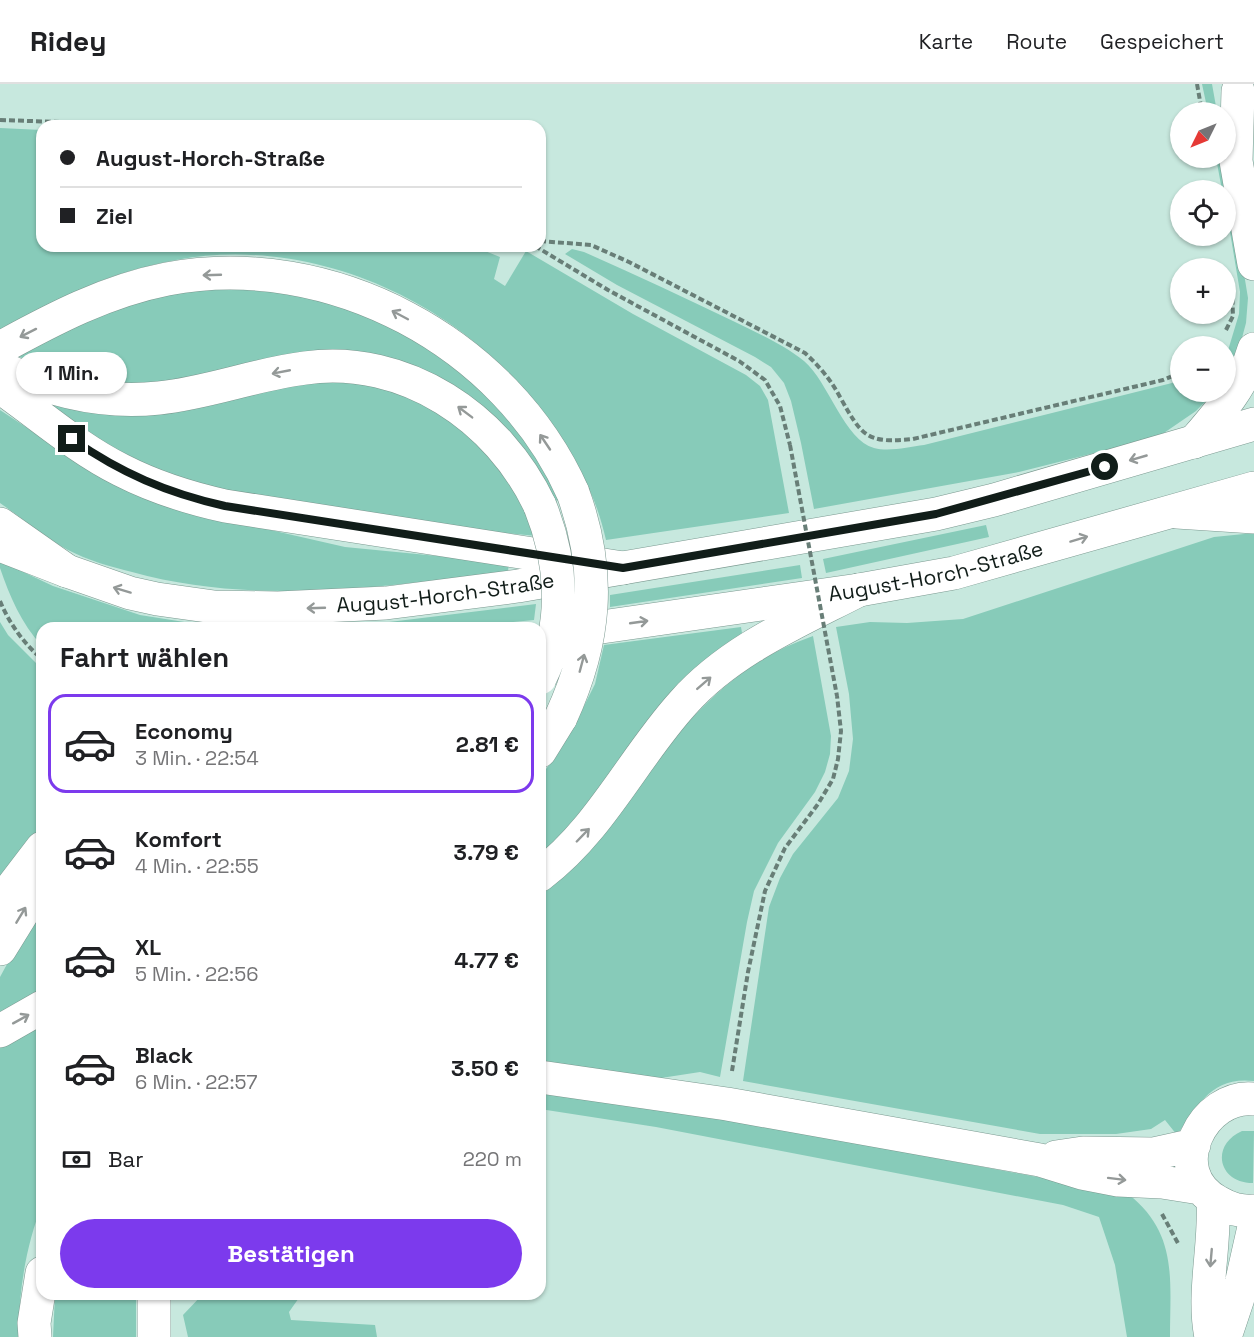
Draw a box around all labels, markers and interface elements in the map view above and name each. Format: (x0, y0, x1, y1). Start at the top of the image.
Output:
text: Ridey (30, 23, 106, 59)
text: Karte (919, 28, 973, 55)
text: Route (1006, 28, 1067, 55)
text: Gespeichert (1100, 28, 1224, 55)
north arrow (1170, 102, 1236, 168)
map controls (1170, 102, 1236, 402)
text: August-Horch-Straße (96, 144, 325, 172)
button: locate (1170, 180, 1236, 246)
text: Ziel (96, 202, 133, 230)
button: + (1170, 258, 1236, 324)
one-way arrow (202, 269, 222, 280)
one-way arrow (392, 309, 409, 321)
one-way arrow (20, 327, 37, 339)
button: − (1170, 336, 1236, 402)
callout: 1 Min. (16, 352, 128, 394)
text: 1 Min. (44, 360, 99, 386)
one-way arrow (271, 367, 291, 378)
one-way arrow (457, 406, 473, 419)
route end (58, 425, 85, 452)
one-way arrow (539, 435, 551, 451)
route start (1091, 453, 1118, 480)
one-way arrow (1129, 453, 1148, 464)
one-way arrow (1069, 533, 1088, 544)
street label: August-Horch-Straße (827, 534, 1046, 607)
street label: August-Horch-Straße (336, 566, 556, 618)
one-way arrow (113, 584, 132, 595)
one-way arrow (306, 602, 326, 613)
one-way arrow (629, 616, 649, 627)
text: Fahrt wählen (60, 640, 229, 675)
one-way arrow (576, 653, 588, 672)
one-way arrow (696, 676, 712, 689)
icon: car (63, 717, 117, 771)
text: Economy (135, 717, 233, 745)
text: 2.81 € (456, 730, 519, 758)
text: 3 Min. · 22:54 (135, 745, 259, 771)
icon: car (63, 825, 117, 879)
text: Komfort (135, 825, 222, 853)
one-way arrow (575, 827, 590, 842)
text: 3.79 € (454, 838, 519, 866)
text: 4 Min. · 22:55 (135, 853, 259, 879)
one-way arrow (15, 907, 27, 924)
icon: car (63, 933, 117, 987)
text: XL (135, 933, 161, 961)
text: 4.77 € (454, 946, 519, 974)
text: 5 Min. · 22:56 (135, 961, 258, 987)
one-way arrow (12, 1013, 29, 1025)
icon: car (63, 1041, 117, 1095)
text: Black (135, 1041, 193, 1069)
text: 3.50 € (451, 1054, 519, 1082)
text: 6 Min. · 22:57 (135, 1069, 257, 1095)
icon: cash (60, 1143, 93, 1176)
text: Bar (108, 1145, 144, 1173)
text: 220 m (463, 1146, 522, 1172)
one-way arrow (1107, 1174, 1126, 1185)
button: Bestätigen (60, 1219, 522, 1288)
one-way arrow (1205, 1247, 1216, 1267)

